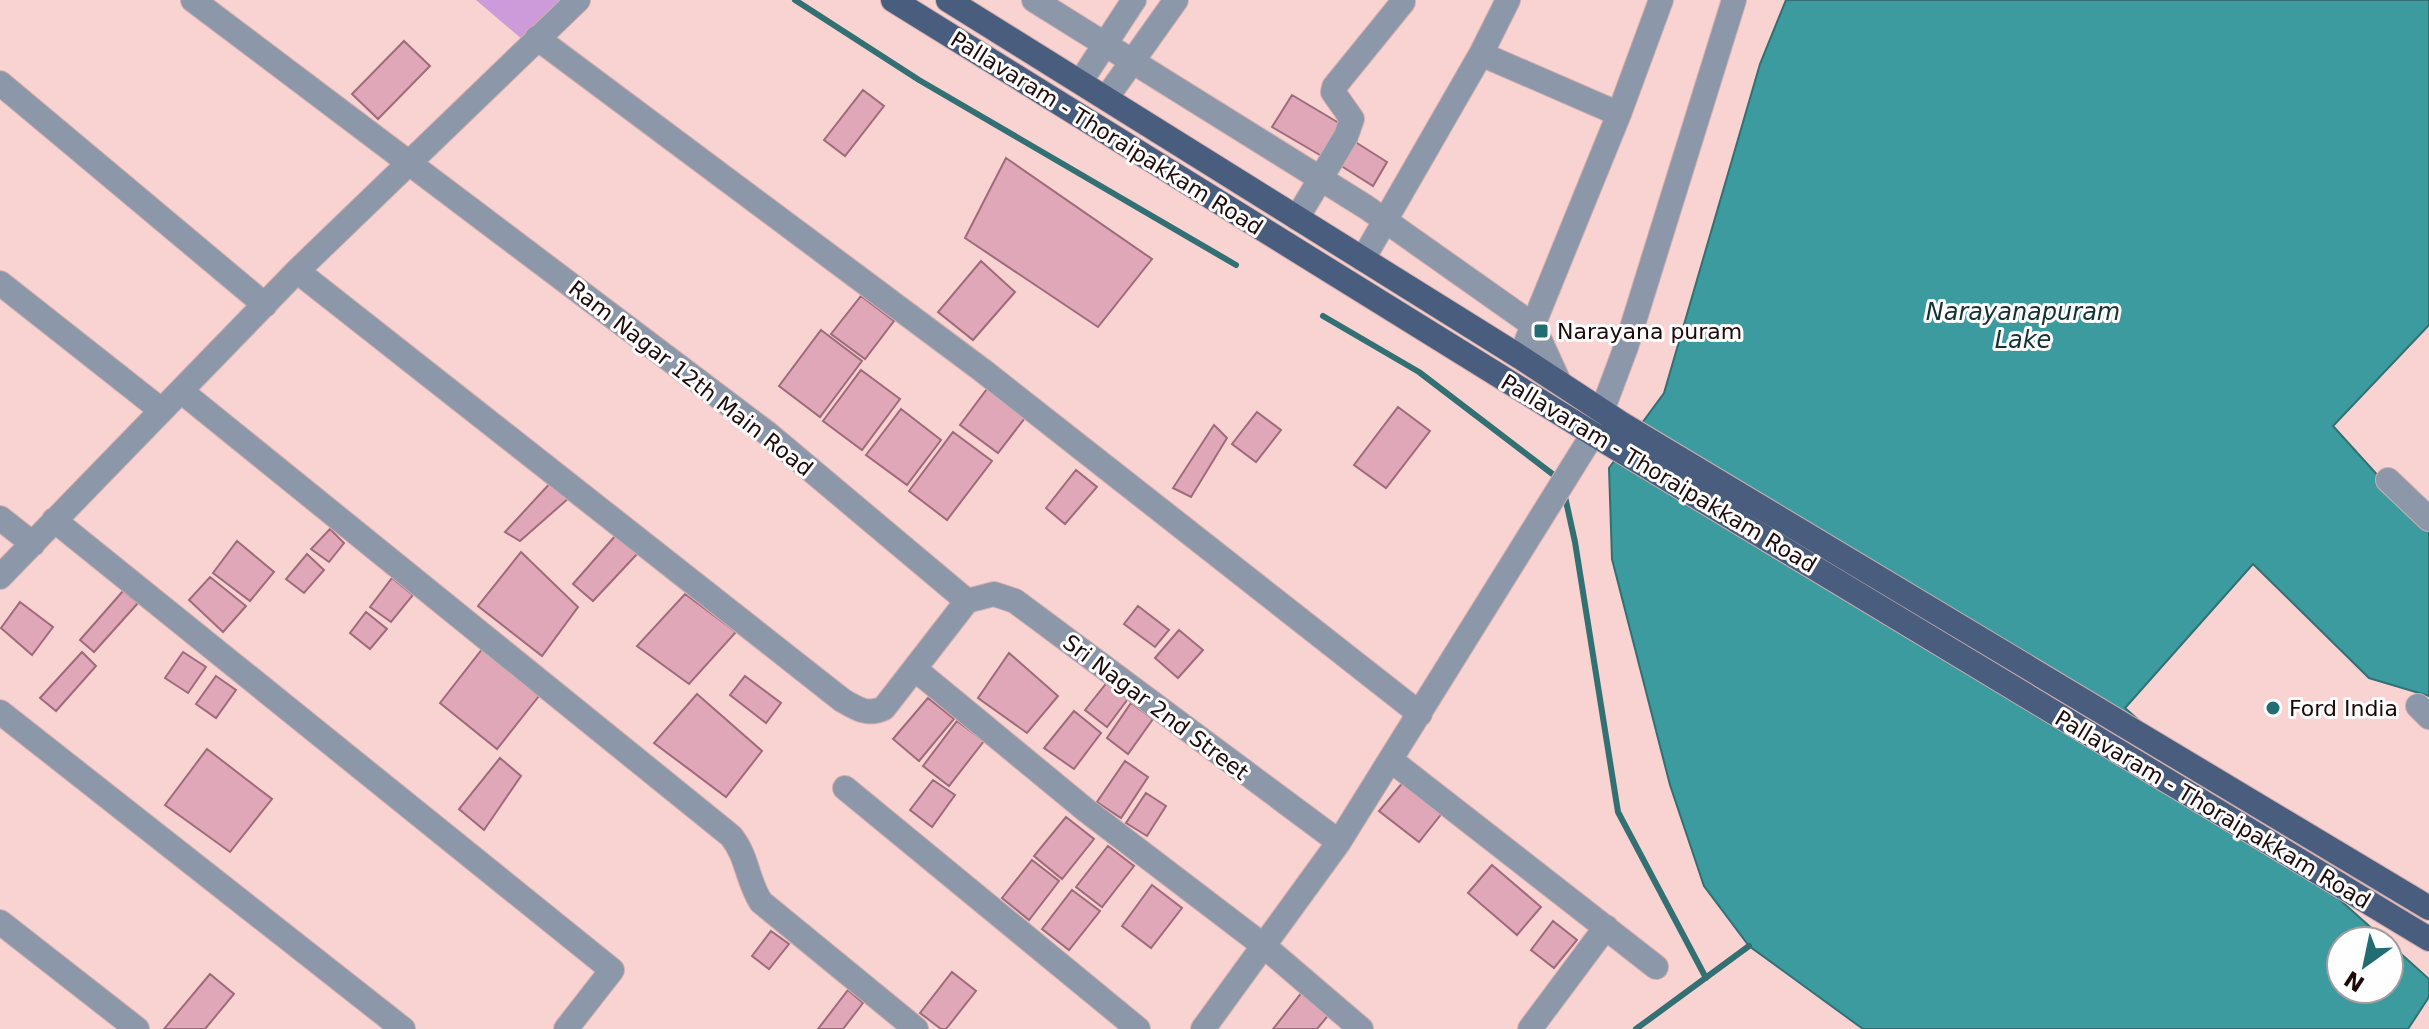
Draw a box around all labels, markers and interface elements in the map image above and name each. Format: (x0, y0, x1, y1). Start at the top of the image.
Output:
street label: Pallavaram - Thoraipakkam Road (946, 27, 1267, 240)
street label: Ram Nagar 12th Main Road (564, 275, 818, 481)
water label: Narayanapuram Lake (1926, 298, 2120, 354)
place label: Narayana puram (1557, 319, 1742, 344)
marker: Narayana puram (1532, 322, 1550, 340)
street label: Pallavaram - Thoraipakkam Road (1497, 369, 1821, 578)
street label: Sri Nagar 2nd Street (1058, 630, 1253, 785)
place label: Ford India (2289, 696, 2398, 721)
marker: Ford India (2264, 699, 2282, 717)
street label: Pallavaram - Thoraipakkam Road (2051, 705, 2375, 914)
north arrow (2325, 925, 2405, 1005)
text: N (2340, 966, 2369, 997)

